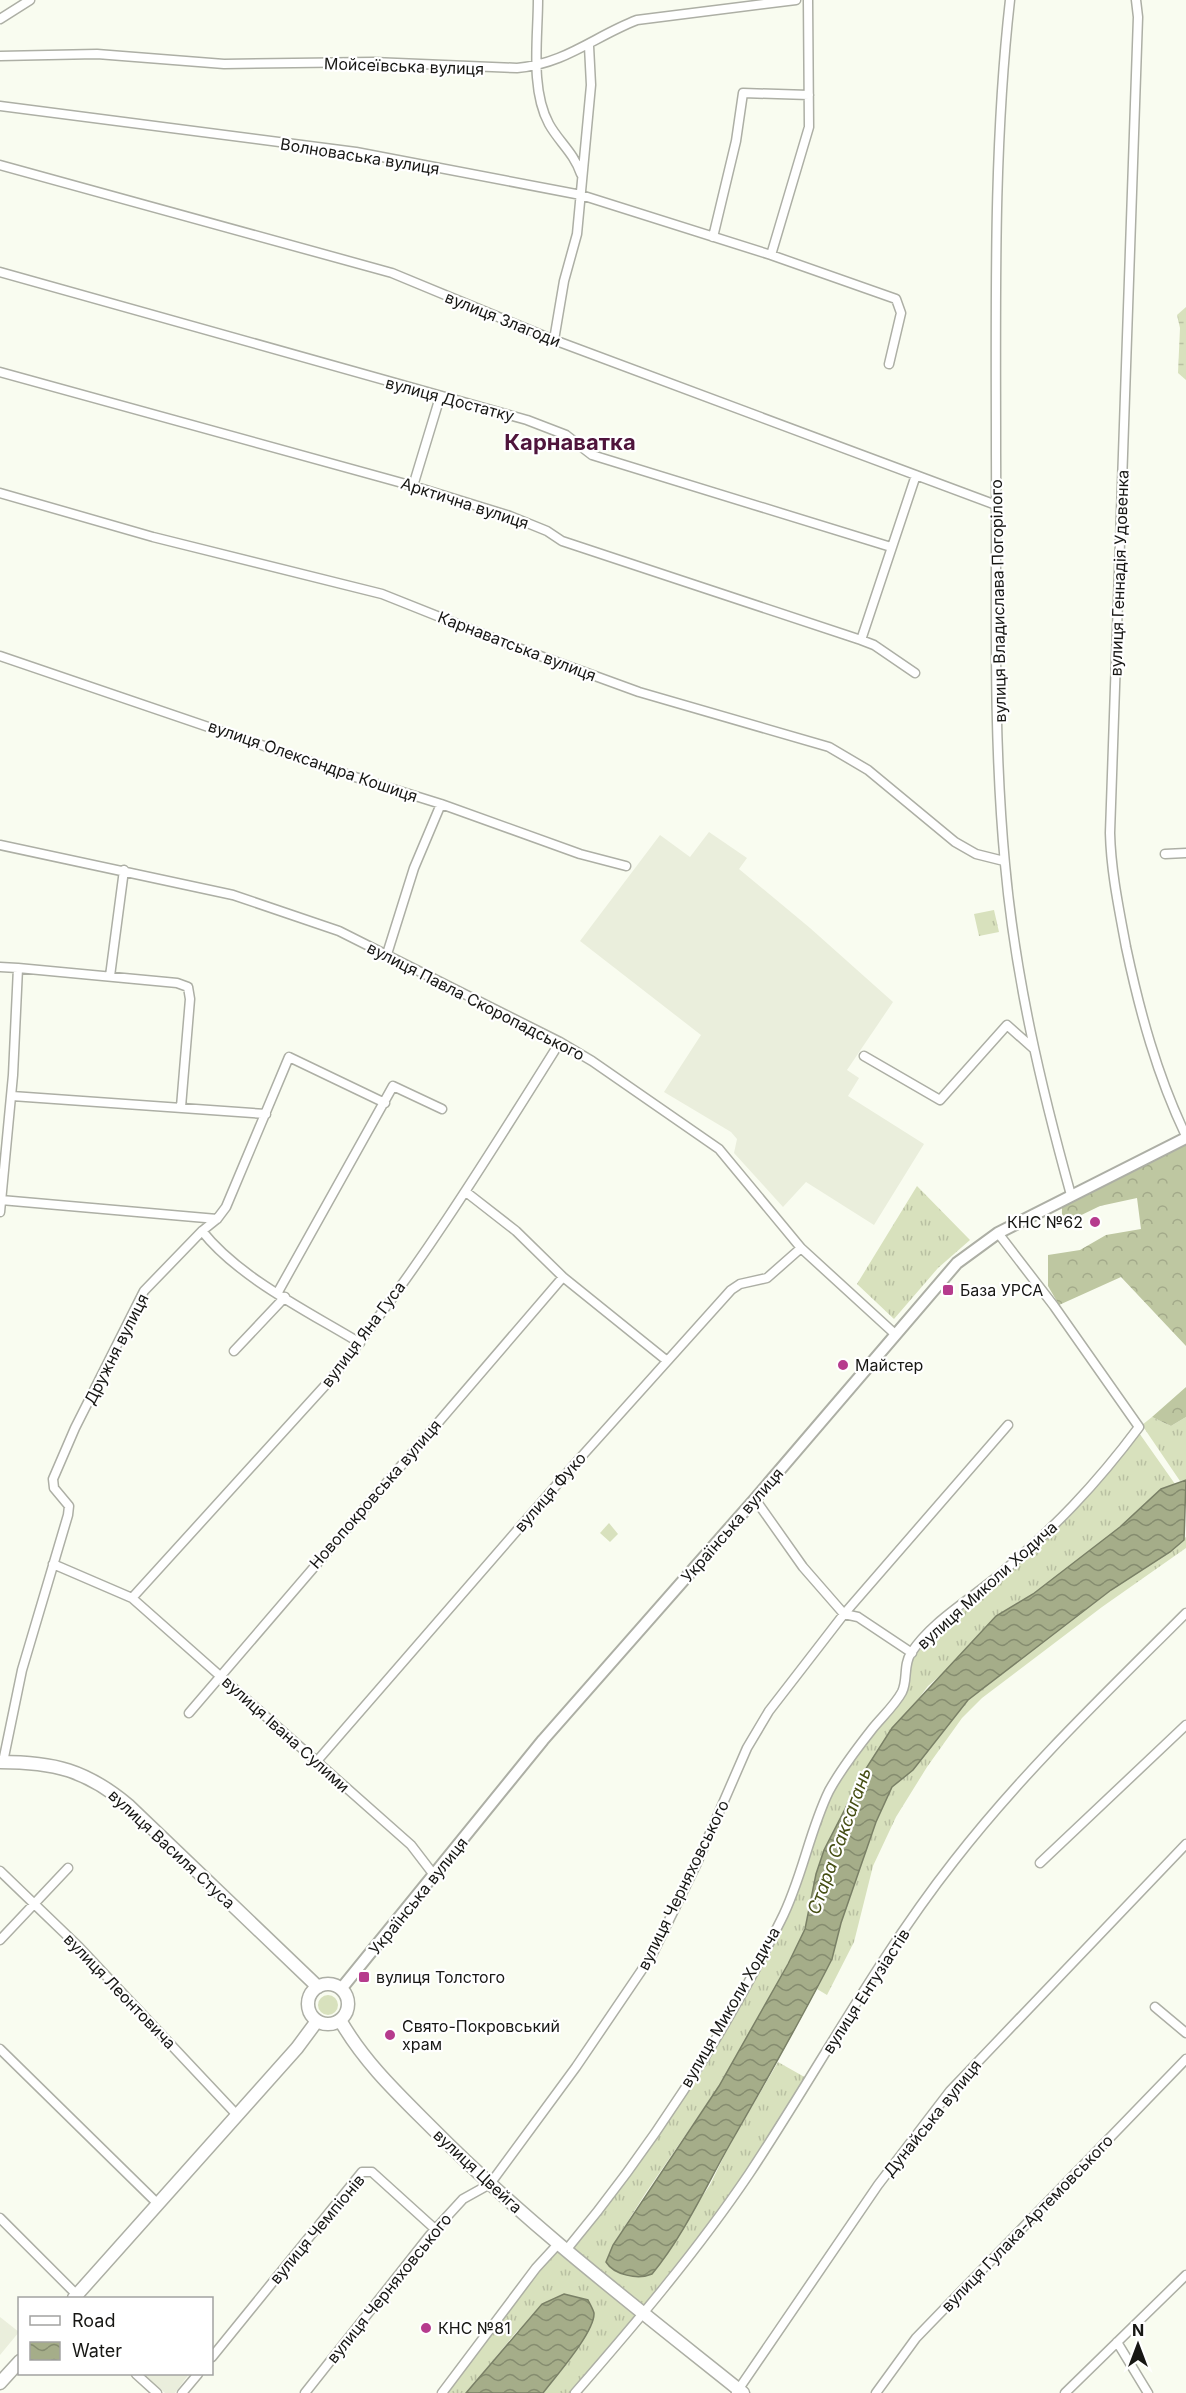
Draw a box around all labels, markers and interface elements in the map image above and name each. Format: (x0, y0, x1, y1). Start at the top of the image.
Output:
street label: Мойсеївська вулиця (324, 53, 484, 79)
street label: Волноваська вулиця (279, 134, 441, 178)
street label: вулиця Злагоди (442, 287, 564, 351)
street label: вулиця Достатку (383, 372, 517, 426)
district label: Карнаватка (504, 429, 636, 455)
street label: вулиця Геннадія Удовенка (1105, 469, 1133, 677)
street label: Арктична вулиця (399, 473, 531, 533)
street label: вулиця Владислава Погорілого (986, 479, 1010, 723)
street label: Карнаватська вулиця (435, 607, 599, 685)
street label: вулиця Олександра Кошиця (206, 716, 420, 806)
street label: вулиця Павла Скоропадського (364, 937, 588, 1065)
place label: КНС №62 (1007, 1212, 1083, 1232)
marker: КНС №62 (1088, 1215, 1102, 1229)
street label: вулиця Яна Гуса (317, 1277, 409, 1391)
place label: База УРСА (960, 1280, 1043, 1300)
marker: База УРСА (941, 1283, 955, 1297)
street label: Дружня вулиця (79, 1290, 153, 1408)
place label: Майстер (855, 1355, 923, 1375)
marker: Майстер (836, 1358, 850, 1372)
street label: Новопокровська вулиця (305, 1415, 445, 1573)
street label: вулиця Фуко (510, 1448, 590, 1536)
street label: Українська вулиця (677, 1464, 787, 1586)
street label: вулиця Миколи Ходича (913, 1517, 1061, 1653)
street label: вулиця Івана Сулими (218, 1672, 354, 1796)
water label: Стара Саксагань (803, 1765, 875, 1917)
street label: вулиця Василя Стуса (105, 1785, 239, 1913)
street label: вулиця Черняховського (633, 1797, 733, 1973)
street label: Українська вулиця (364, 1833, 472, 1959)
street label: вулиця Миколи Ходича (676, 1923, 784, 2091)
street label: вулиця Ентузіастів (818, 1925, 914, 2057)
street label: вулиця Леонтовича (60, 1929, 180, 2053)
place label: вулиця Толстого (376, 1967, 505, 1987)
marker: вулиця Толстого (357, 1970, 371, 1984)
place label: Свято-Покровський храм (402, 2016, 560, 2054)
marker: Свято-Покровський храм (383, 2028, 397, 2042)
street label: Дунайська вулиця (879, 2056, 985, 2180)
street label: вулиця Цвейга (429, 2125, 527, 2217)
street label: вулиця Гулака-Артемовського (937, 2130, 1117, 2316)
street label: вулиця Чемпіонів (265, 2170, 369, 2288)
street label: вулиця Черняховського (322, 2209, 456, 2367)
legend (18, 2297, 213, 2375)
text: Road (72, 2310, 115, 2331)
north arrow (1108, 2315, 1168, 2375)
place label: КНС №81 (438, 2318, 511, 2338)
text: N (1132, 2320, 1144, 2340)
marker: КНС №81 (419, 2321, 433, 2335)
text: Water (72, 2340, 122, 2361)

